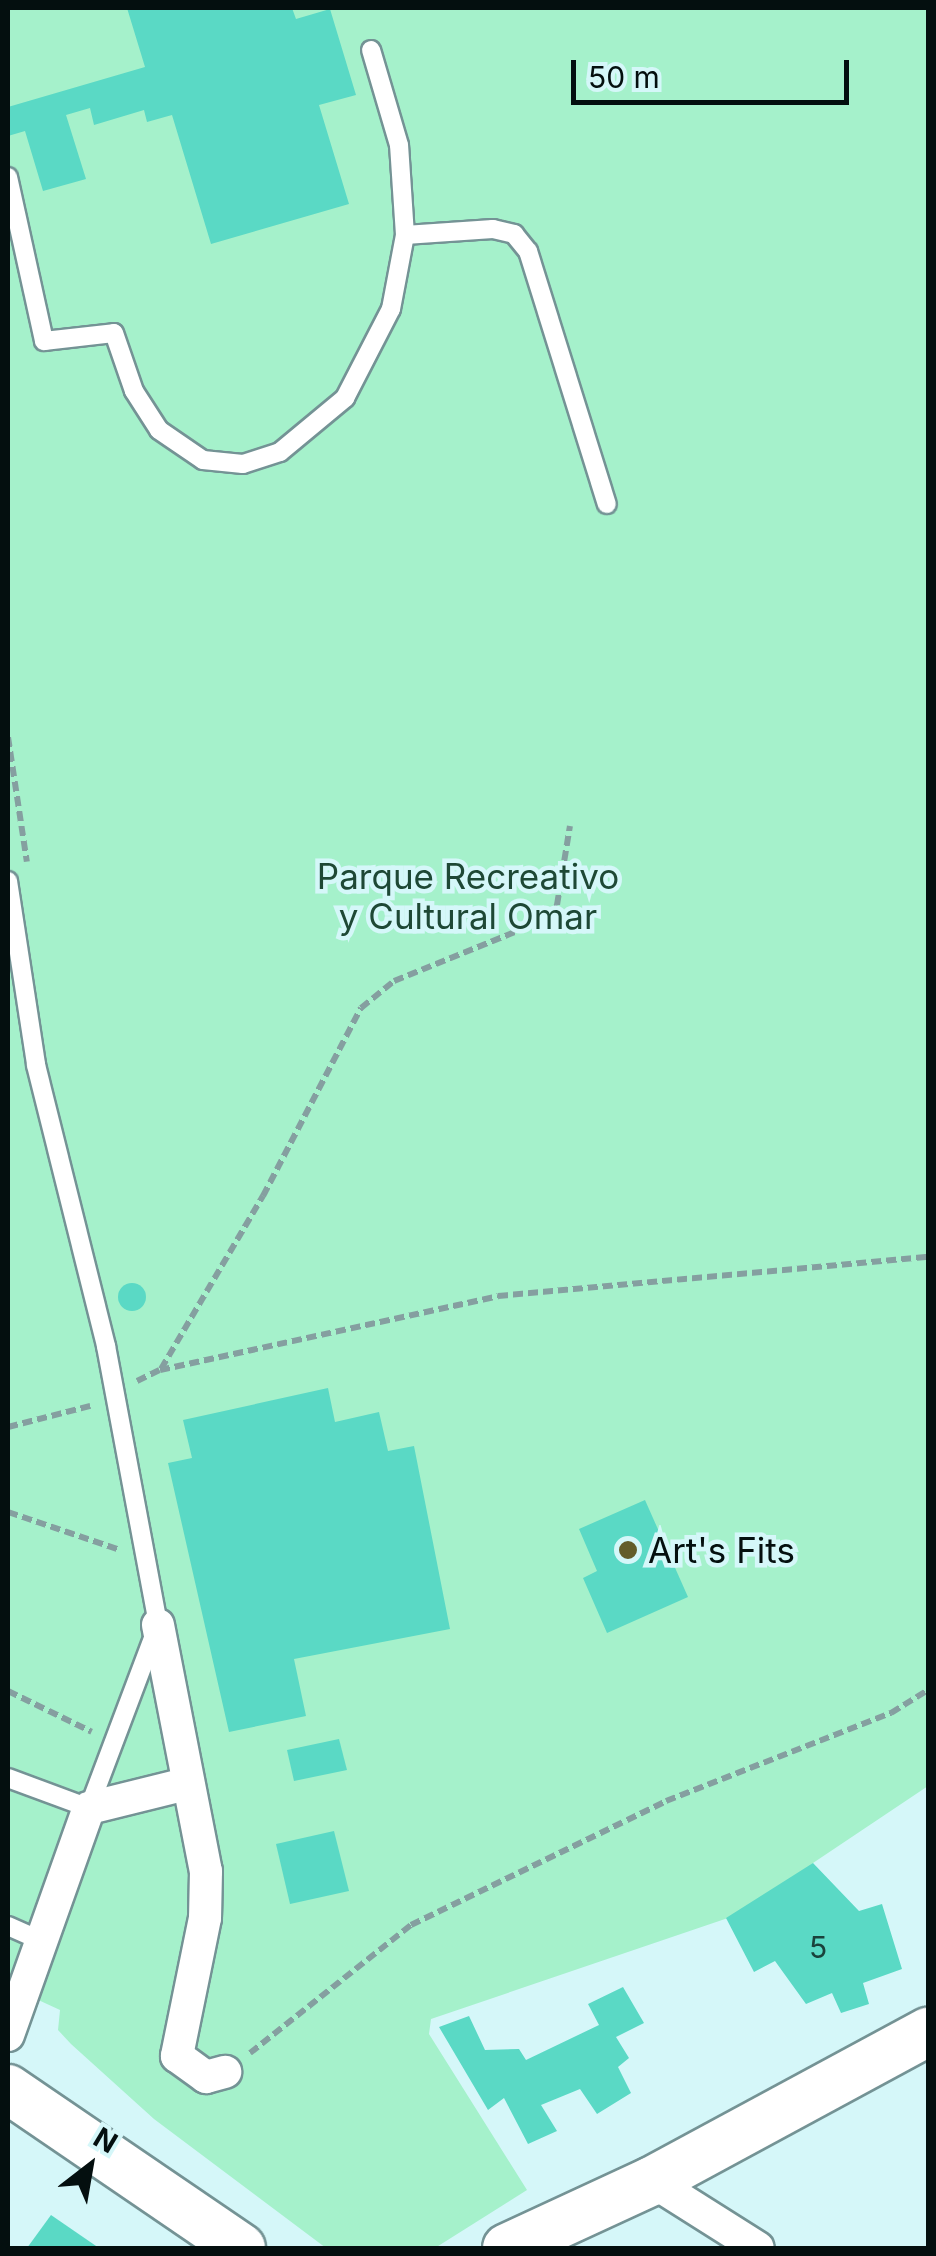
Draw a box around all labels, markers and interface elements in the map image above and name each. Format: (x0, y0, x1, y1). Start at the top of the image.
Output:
scale bar (576, 40, 854, 102)
text: 50 m (588, 59, 660, 95)
park label: Parque Recreativo y Cultural Omar (317, 855, 619, 937)
place label: Art's Fits (648, 1529, 795, 1571)
marker: Art's Fits (617, 1539, 639, 1561)
house number: 5 (809, 1929, 827, 1965)
north arrow (40, 2116, 140, 2216)
text: N (88, 2120, 123, 2160)

